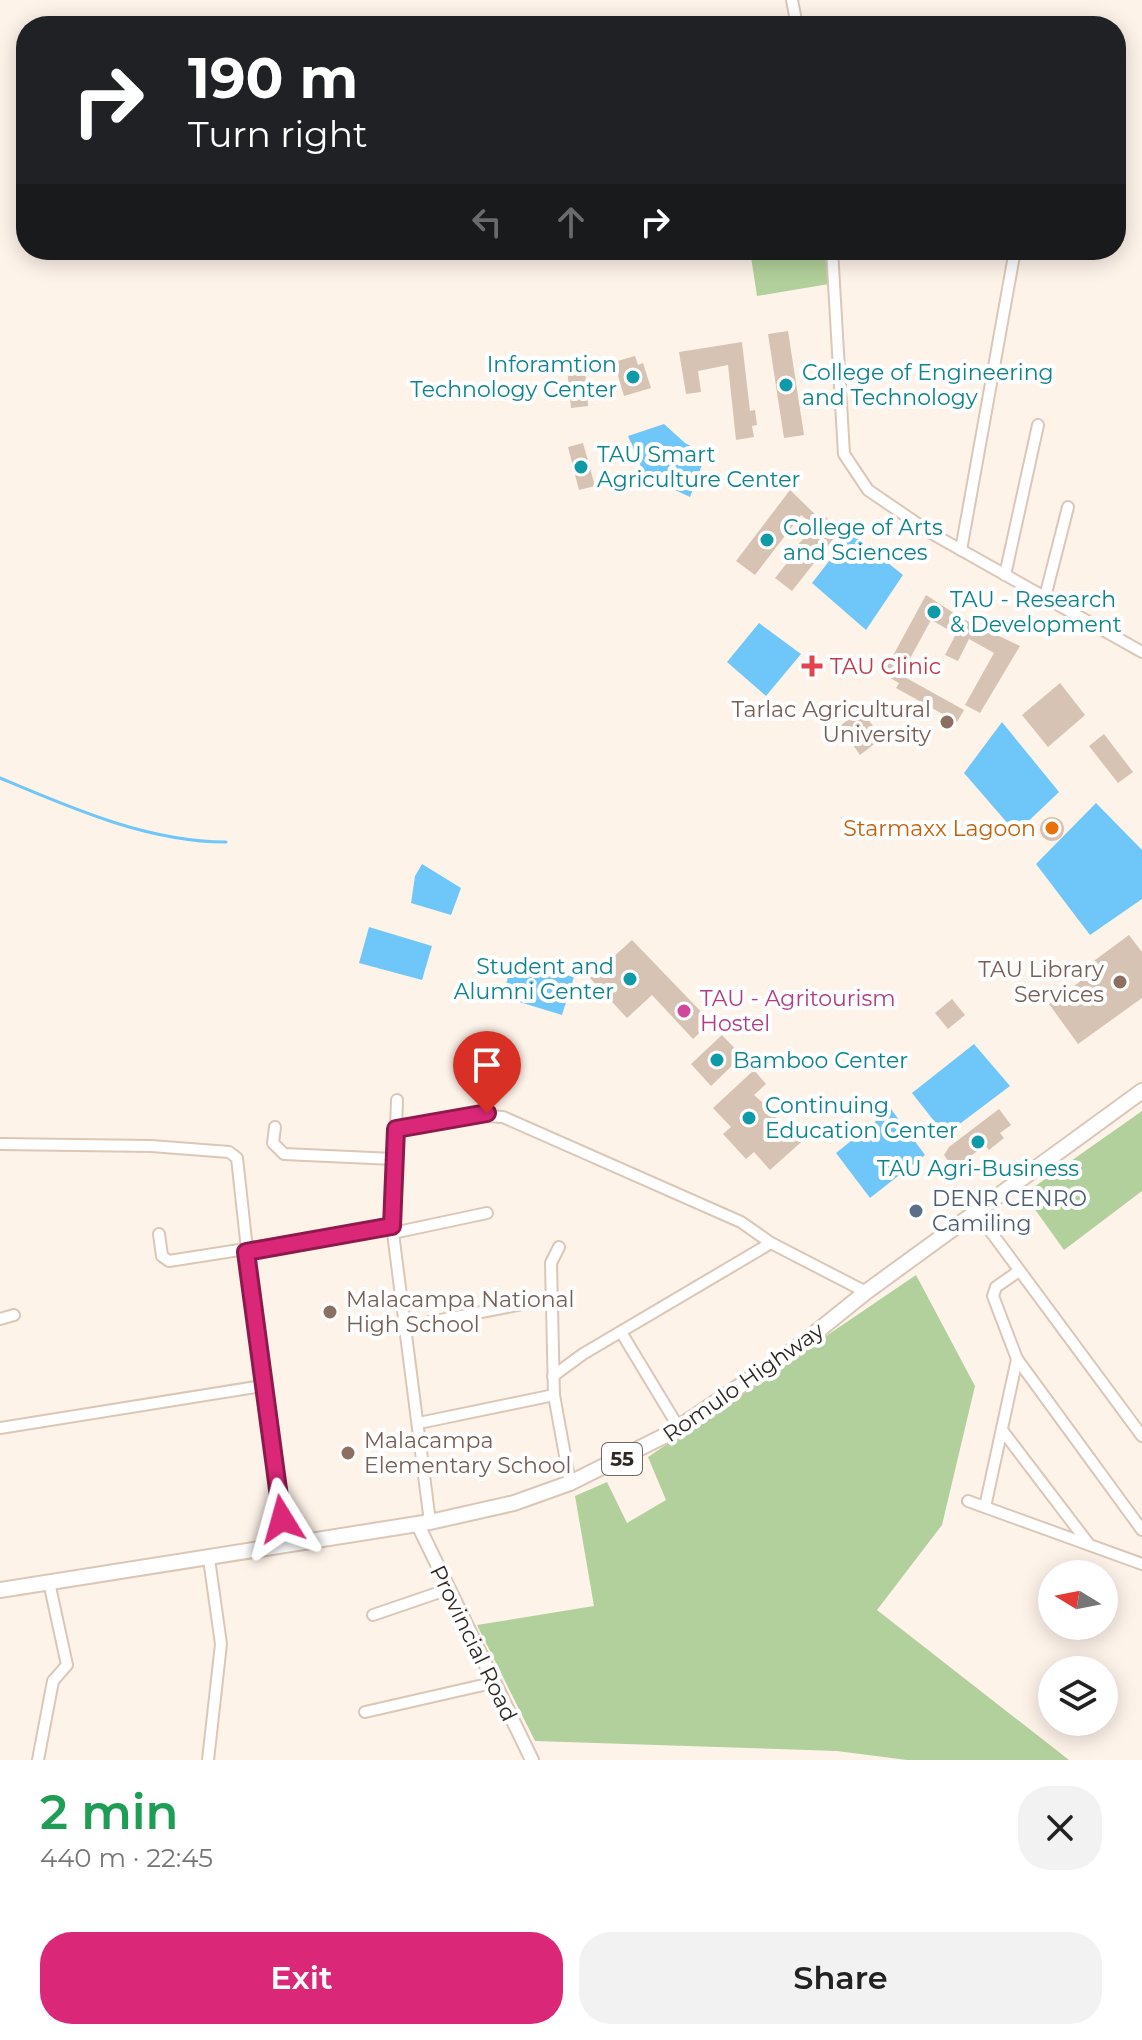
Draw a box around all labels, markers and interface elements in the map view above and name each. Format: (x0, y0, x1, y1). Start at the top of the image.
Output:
text: 190 m (188, 44, 358, 112)
icon: right (56, 48, 160, 152)
text: Turn right (188, 112, 368, 156)
icon: left (465, 200, 509, 244)
icon: ahead (549, 200, 593, 244)
icon: right (633, 200, 677, 244)
place label: Inforamtion Technology Center (410, 351, 617, 403)
place label: College of Engineering and Technology (802, 359, 1054, 411)
marker: Inforamtion Technology Center (624, 368, 642, 386)
marker: College of Engineering and Technology (777, 376, 795, 394)
place label: TAU Smart Agriculture Center (597, 441, 800, 493)
marker: TAU Smart Agriculture Center (572, 458, 590, 476)
place label: College of Arts and Sciences (783, 514, 943, 566)
marker: College of Arts and Sciences (758, 531, 776, 549)
place label: TAU - Research & Development (950, 586, 1122, 638)
marker: TAU - Research & Development (925, 603, 943, 621)
place label: TAU Clinic (830, 653, 941, 680)
marker: TAU Clinic (801, 655, 823, 677)
place label: Tarlac Agricultural University (732, 696, 931, 748)
marker: Tarlac Agricultural University (938, 713, 956, 731)
place label: Starmaxx Lagoon (843, 815, 1036, 842)
marker: Starmaxx Lagoon (1043, 819, 1061, 837)
place label: Student and Alumni Center (454, 953, 614, 1005)
place label: TAU Library Services (978, 956, 1104, 1008)
marker: Student and Alumni Center (621, 970, 639, 988)
marker: TAU Library Services (1111, 973, 1129, 991)
place label: TAU - Agritourism Hostel (700, 985, 896, 1037)
marker: TAU - Agritourism Hostel (675, 1002, 693, 1020)
pin (453, 1031, 521, 1113)
icon: arrive (465, 1043, 509, 1087)
place label: Bamboo Center (733, 1047, 908, 1074)
marker: Bamboo Center (708, 1051, 726, 1069)
place label: Continuing Education Center (765, 1092, 958, 1144)
marker: Continuing Education Center (740, 1109, 758, 1127)
marker: TAU Agri-Business (969, 1133, 987, 1151)
place label: TAU Agri-Business (877, 1155, 1079, 1182)
place label: DENR CENRO Camiling (932, 1185, 1087, 1237)
marker: DENR CENRO Camiling (907, 1202, 925, 1220)
place label: Malacampa National High School (346, 1286, 574, 1338)
marker: Malacampa National High School (321, 1303, 339, 1321)
street label: Romulo Highway (658, 1317, 829, 1448)
place label: Malacampa Elementary School (364, 1427, 571, 1479)
road number: 55 (602, 1443, 642, 1475)
marker: Malacampa Elementary School (339, 1444, 357, 1462)
position arrow (240, 1477, 324, 1561)
north arrow (1038, 1560, 1118, 1640)
map controls (1038, 1560, 1118, 1736)
street label: Provincial Road (424, 1561, 523, 1726)
button: layers (1038, 1656, 1118, 1736)
text: 2 min (40, 1783, 178, 1841)
button: close (1018, 1786, 1102, 1870)
text: 440 m · 22:45 (40, 1842, 213, 1874)
button: Exit (40, 1932, 563, 2024)
button: Share (579, 1932, 1102, 2024)

